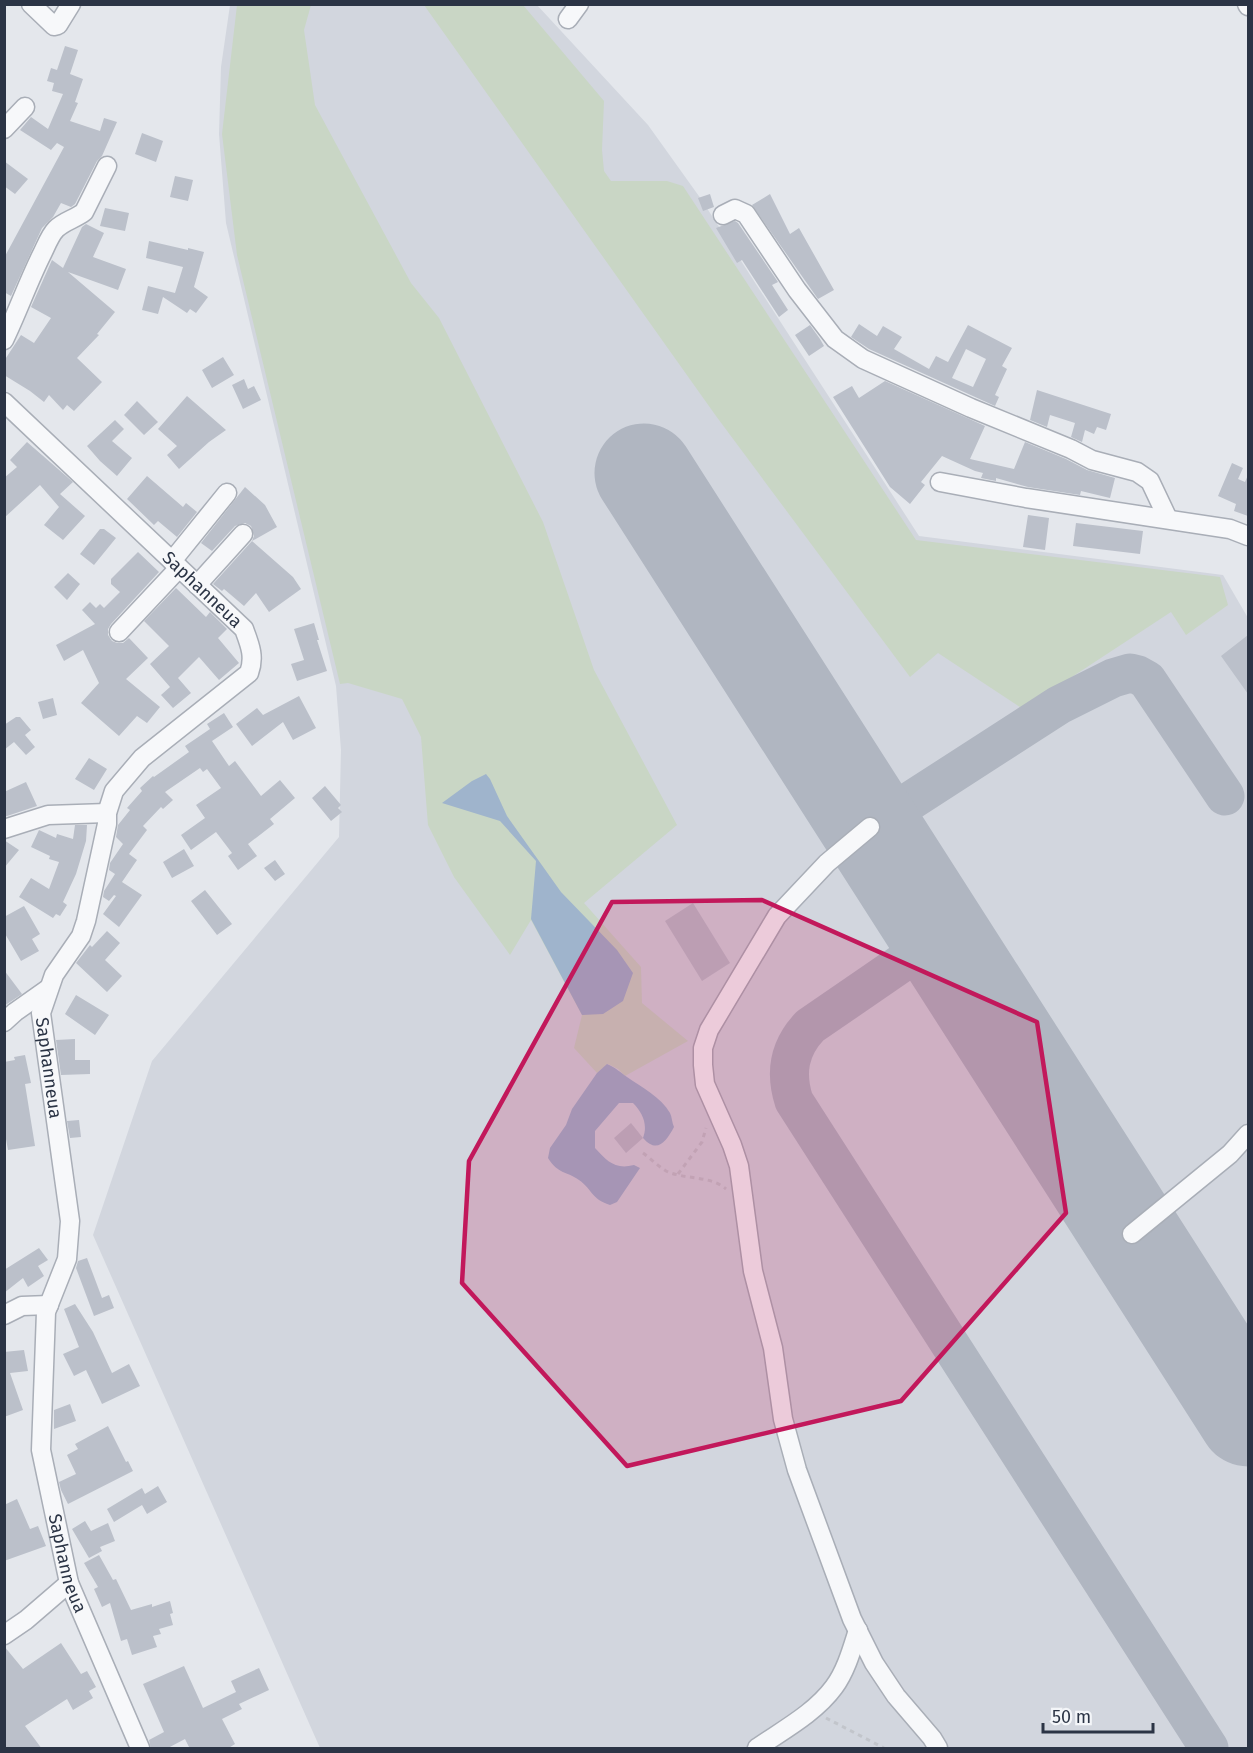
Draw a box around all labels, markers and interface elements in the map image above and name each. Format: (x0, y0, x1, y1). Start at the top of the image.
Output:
street label: Saphanneua (158, 547, 247, 633)
street label: Saphanneua (31, 1016, 67, 1120)
street label: Saphanneua (44, 1512, 91, 1616)
scale bar (1043, 1696, 1152, 1734)
text: 50 m (1052, 1706, 1091, 1728)

